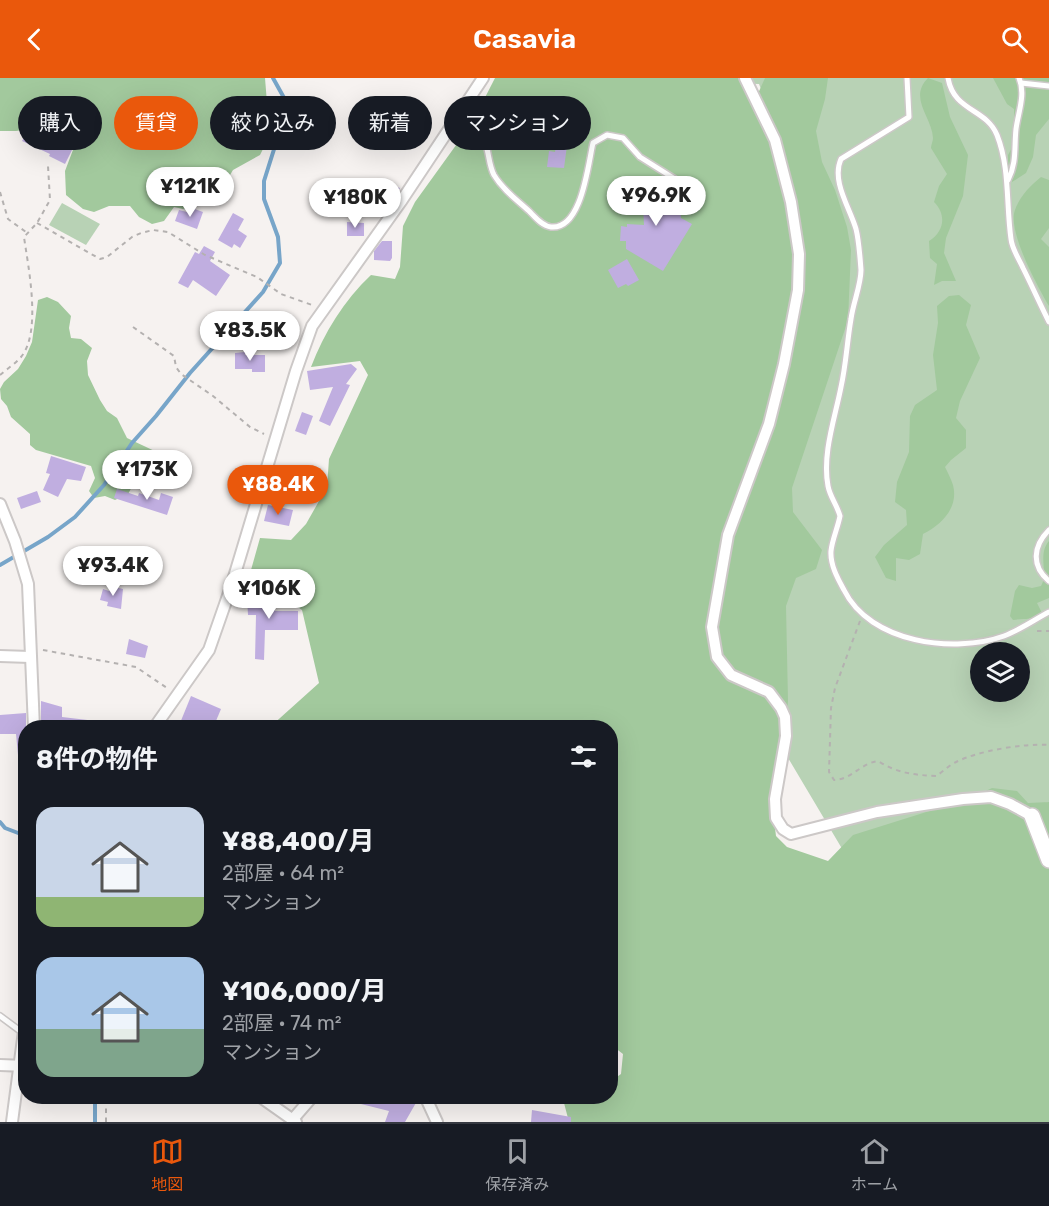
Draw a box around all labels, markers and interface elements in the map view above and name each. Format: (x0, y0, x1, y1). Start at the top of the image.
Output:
icon: back (18, 23, 51, 56)
text: Casavia (473, 23, 576, 55)
icon: search (998, 23, 1031, 56)
chip: 購入 (18, 96, 102, 150)
chip: 賃貸 (114, 96, 198, 150)
chip: 絞り込み (210, 96, 336, 150)
chip: 新着 (348, 96, 432, 150)
chip: マンション (444, 96, 591, 150)
pin: ¥121K (148, 167, 232, 218)
text: ¥121K (160, 174, 220, 198)
pin: ¥96.9K (607, 176, 705, 227)
pin: ¥180K (313, 178, 397, 229)
text: ¥96.9K (621, 183, 691, 207)
text: ¥180K (323, 185, 387, 209)
pin: ¥83.5K (201, 311, 299, 362)
text: ¥83.5K (214, 318, 286, 342)
pin: ¥173K (105, 450, 189, 501)
text: ¥173K (116, 457, 178, 481)
pin: ¥88.4K (229, 465, 327, 516)
text: ¥88.4K (241, 472, 315, 496)
pin: ¥93.4K (64, 546, 162, 597)
text: ¥93.4K (77, 553, 149, 577)
pin: ¥106K (227, 569, 311, 620)
text: ¥106K (237, 576, 301, 600)
map controls (970, 642, 1030, 702)
button: layers (970, 642, 1030, 702)
icon: filters (567, 740, 600, 773)
text: 8件の物件 (36, 744, 158, 775)
text: ¥88,400/月 (222, 826, 374, 857)
icon: home (84, 831, 156, 903)
text: 2部屋 · 64 m² (222, 861, 344, 885)
text: マンション (222, 890, 322, 914)
text: ¥106,000/月 (222, 976, 387, 1007)
icon: home (84, 981, 156, 1053)
text: 2部屋 · 74 m² (222, 1011, 342, 1035)
text: マンション (222, 1040, 322, 1064)
tab: 地図 (151, 1135, 184, 1195)
tab: 保存済み (485, 1135, 549, 1195)
tab: ホーム (851, 1135, 898, 1195)

